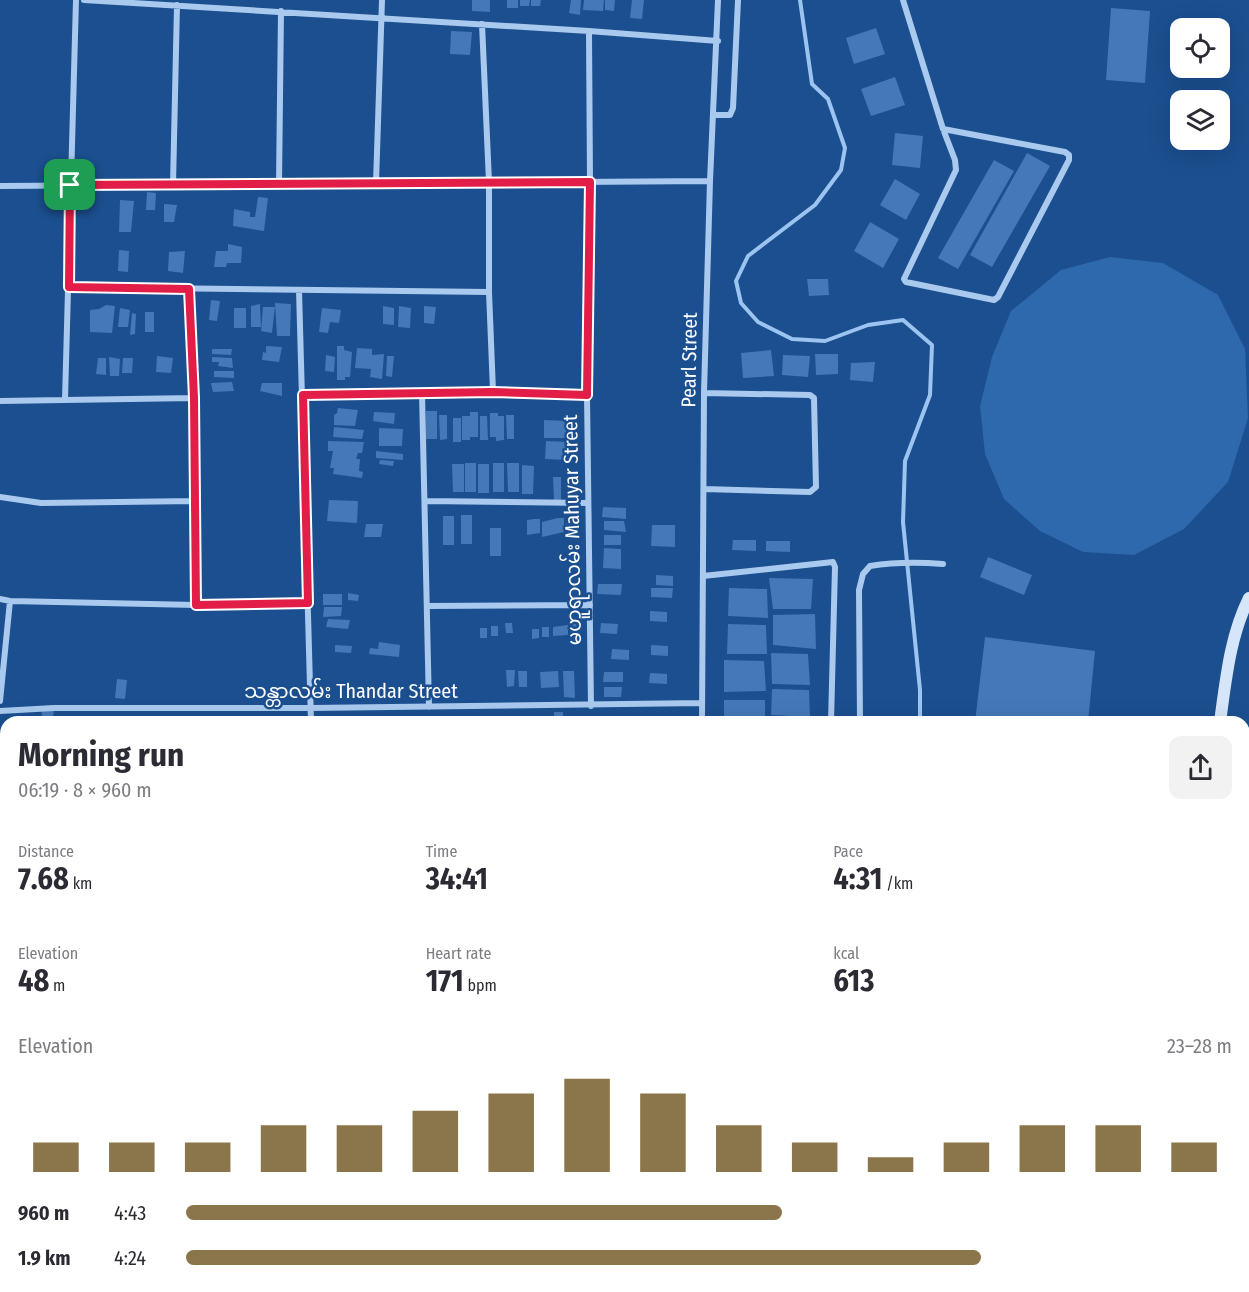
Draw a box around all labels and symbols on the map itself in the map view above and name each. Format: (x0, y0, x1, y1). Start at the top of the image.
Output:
pin (44, 159, 95, 210)
street label: Pearl Street (676, 312, 702, 408)
street label: မဟူရာလမ်း Mahuyar Street (556, 414, 591, 646)
street label: သန္တာလမ်း Thandar Street (244, 677, 458, 707)

